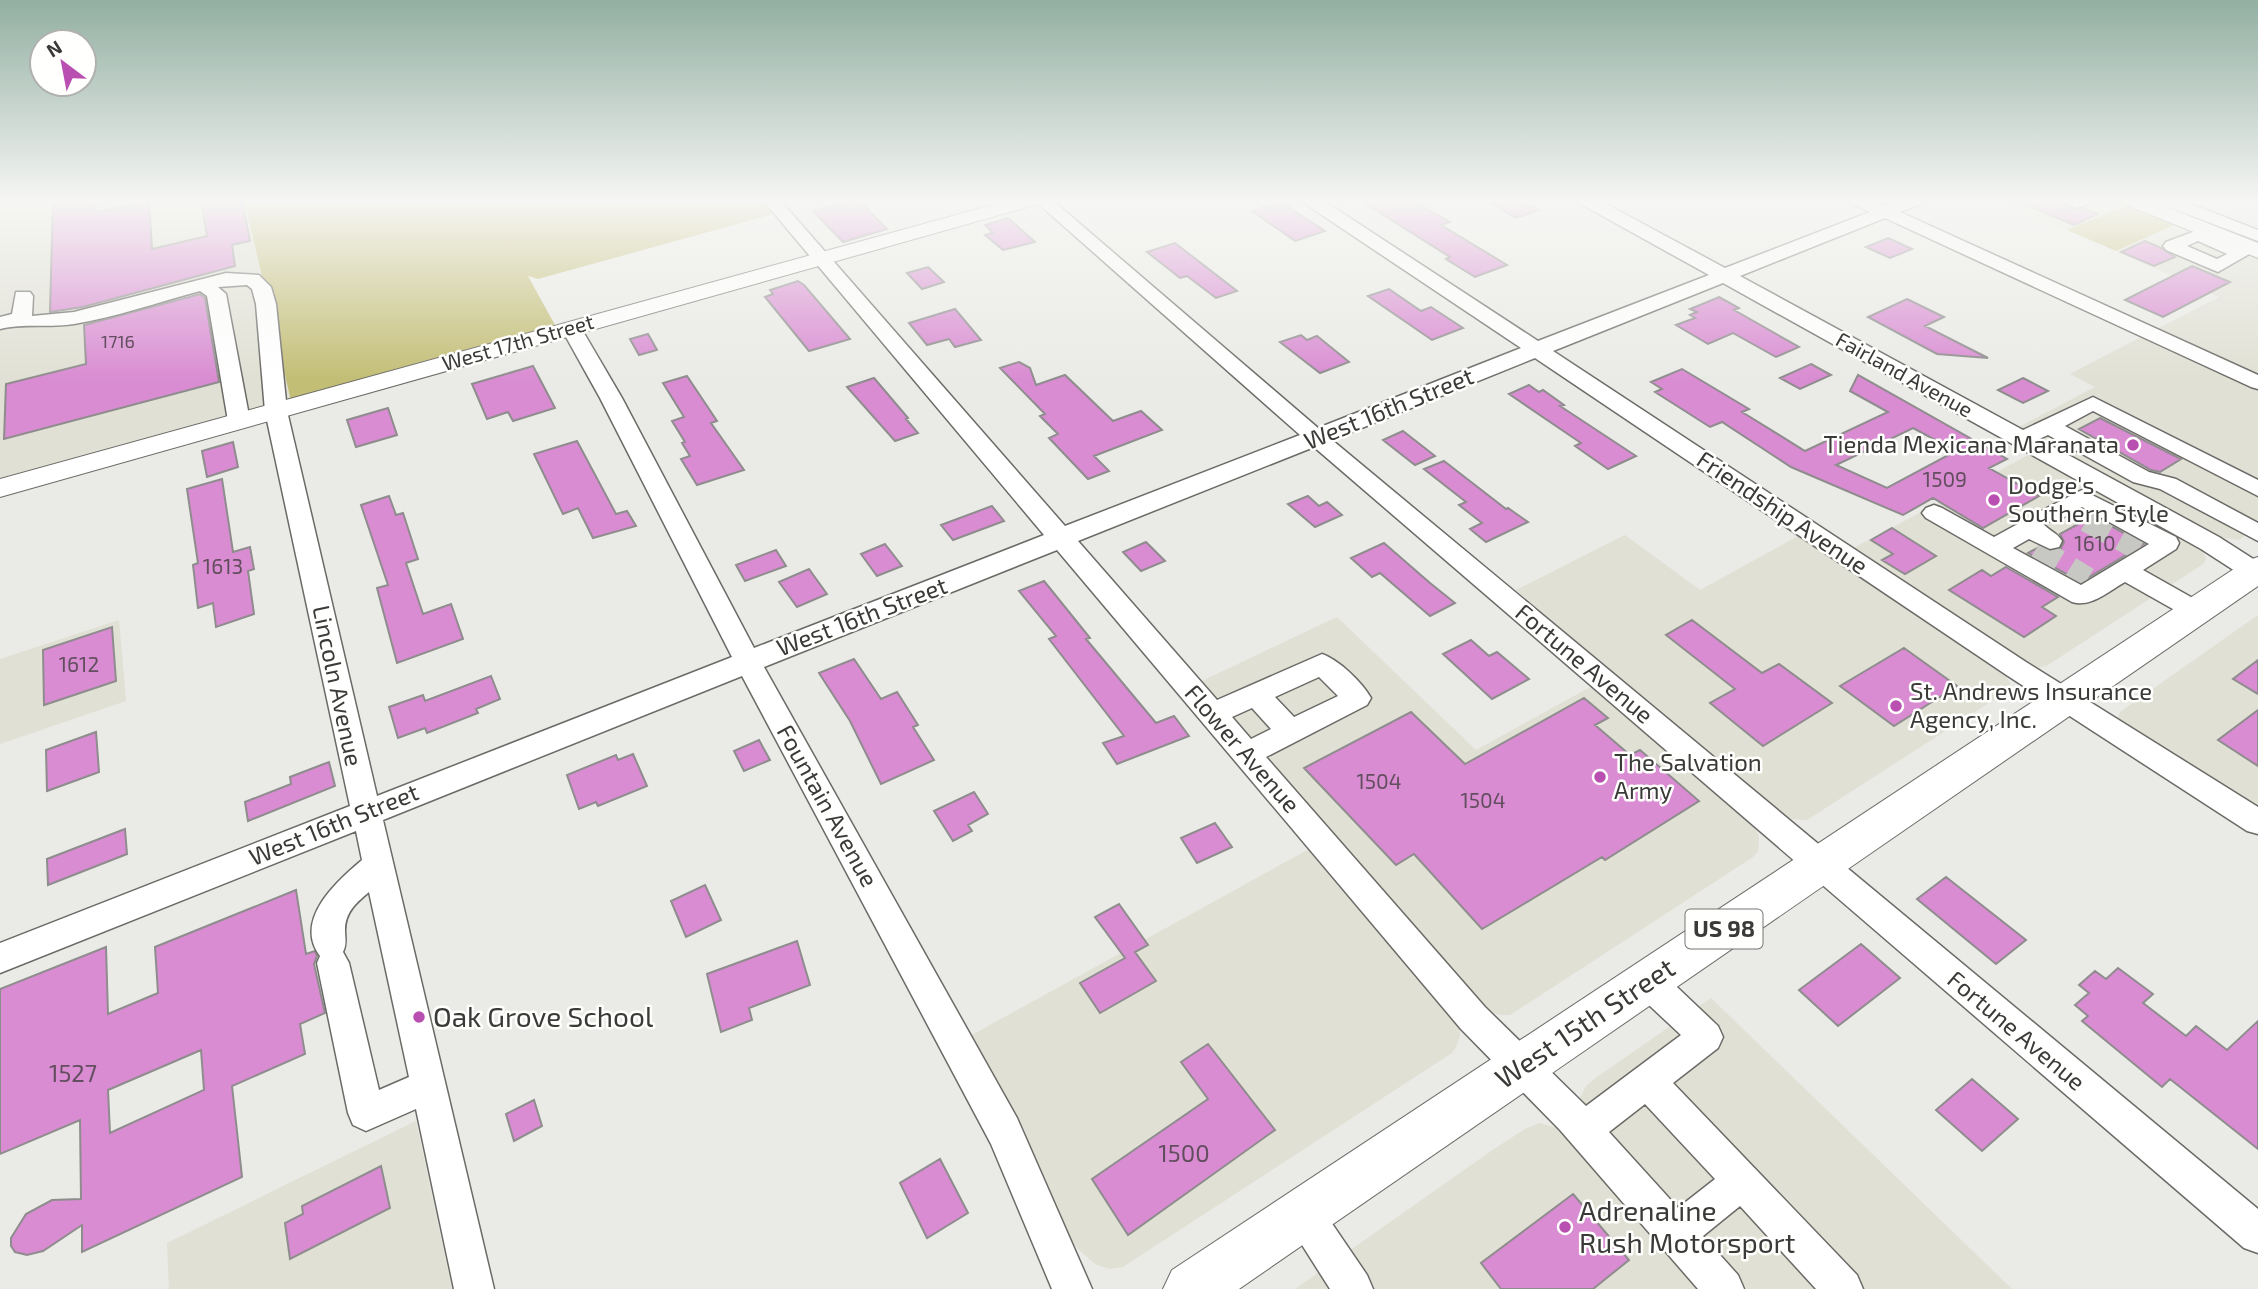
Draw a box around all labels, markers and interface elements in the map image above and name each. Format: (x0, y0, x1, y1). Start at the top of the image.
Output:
north arrow (28, 28, 98, 98)
text: N (42, 35, 66, 62)
street label: West 17th Street (439, 308, 596, 375)
street label: Fairland Avenue (1832, 326, 1977, 422)
house number: 1716 (101, 330, 135, 352)
street label: West 16th Street (1299, 360, 1477, 455)
place label: Tienda Mexicana Maranata (1824, 429, 2119, 458)
marker: Tienda Mexicana Maranata (2125, 437, 2141, 453)
street label: Friendship Avenue (1692, 444, 1874, 580)
house number: 1509 (1923, 466, 1967, 491)
place label: Dodge's Southern Style (2008, 470, 2169, 527)
marker: Dodge's Southern Style (1986, 492, 2002, 508)
house number: 1610 (2074, 530, 2116, 555)
house number: 1613 (203, 553, 243, 578)
street label: West 16th Street (772, 570, 951, 661)
street label: Fortune Avenue (1510, 597, 1660, 729)
street label: Lincoln Avenue (307, 603, 370, 769)
house number: 1612 (59, 651, 99, 676)
place label: St. Andrews Insurance Agency, Inc. (1910, 676, 2152, 733)
street label: Flower Avenue (1180, 678, 1307, 818)
marker: St. Andrews Insurance Agency, Inc. (1888, 698, 1904, 714)
street label: Fountain Avenue (772, 719, 885, 892)
place label: The Salvation Army (1614, 747, 1762, 804)
house number: 1504 (1356, 768, 1402, 793)
marker: The Salvation Army (1592, 769, 1608, 785)
street label: West 16th Street (244, 776, 422, 871)
house number: 1504 (1460, 787, 1506, 812)
road number: US 98 (1686, 910, 1762, 948)
street label: West 15th Street (1488, 950, 1681, 1095)
street label: Fortune Avenue (1942, 964, 2092, 1096)
place label: Oak Grove School (433, 999, 654, 1033)
marker: Oak Grove School (411, 1009, 427, 1025)
house number: 1527 (49, 1058, 97, 1087)
house number: 1500 (1158, 1138, 1210, 1167)
place label: Adrenaline Rush Motorsport (1579, 1193, 1796, 1259)
marker: Adrenaline Rush Motorsport (1557, 1219, 1573, 1235)

